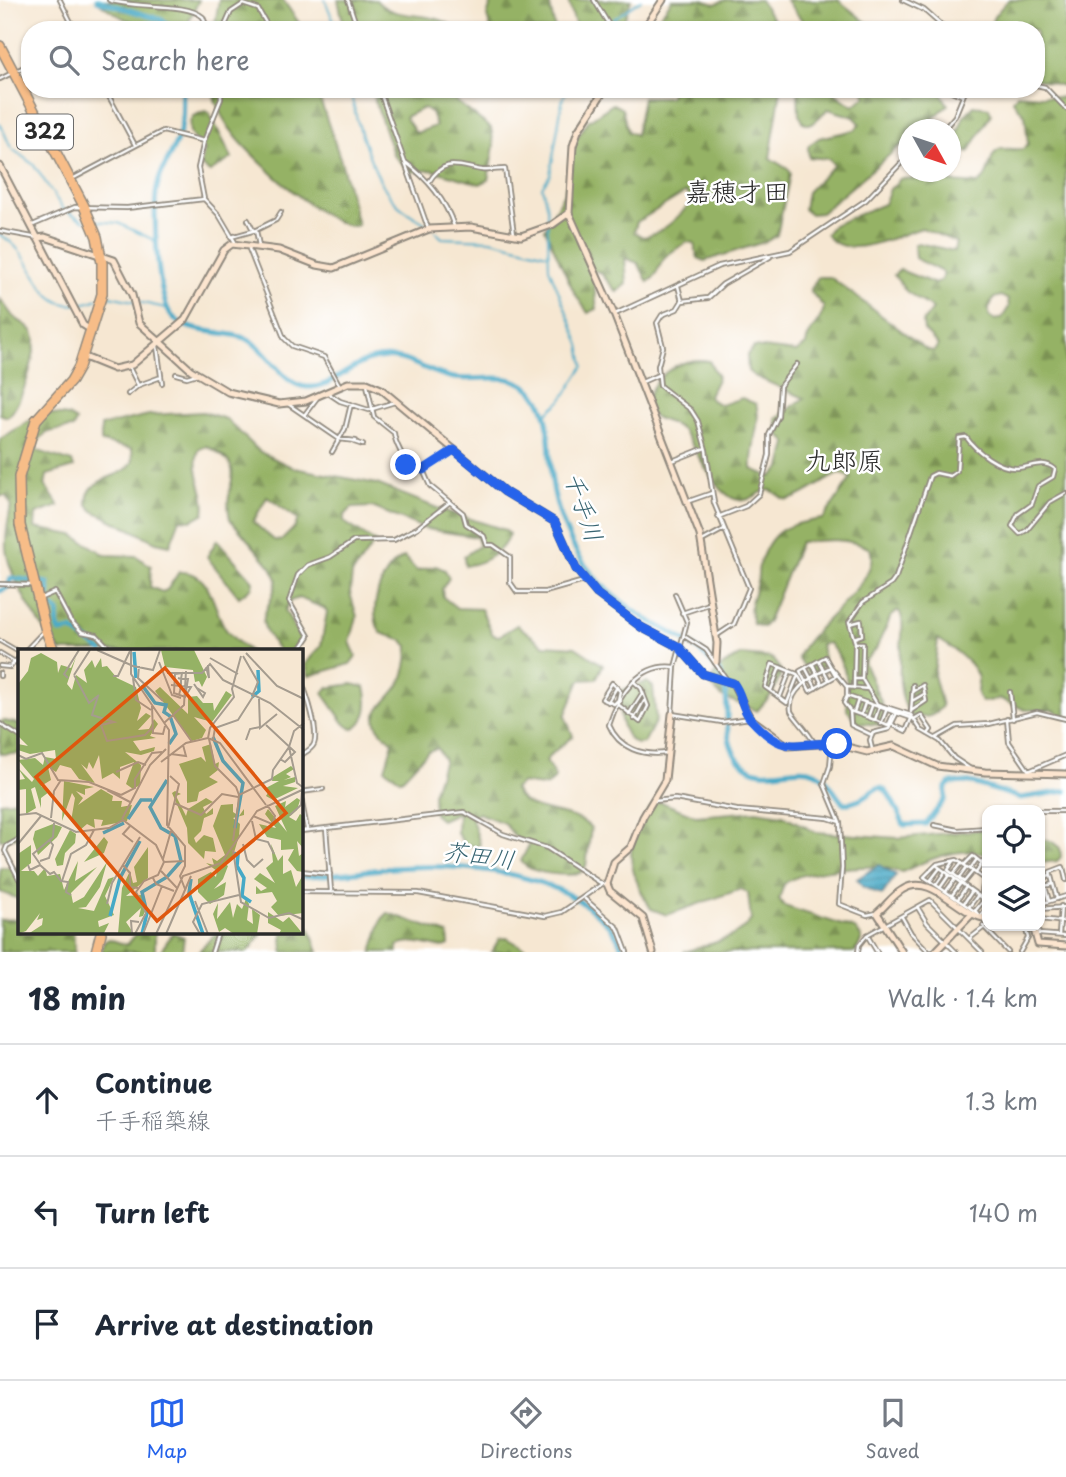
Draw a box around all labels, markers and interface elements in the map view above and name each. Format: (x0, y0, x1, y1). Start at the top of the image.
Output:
search box (21, 21, 1045, 98)
text: Search here (101, 40, 250, 79)
icon: search (45, 41, 83, 79)
road number: 322 (17, 114, 73, 150)
north arrow (898, 119, 961, 182)
district label: 嘉穂才田 (685, 171, 789, 210)
district label: 九郎原 (805, 440, 883, 479)
route end (390, 449, 421, 480)
water label: 千手川 (556, 466, 614, 546)
inset map (18, 649, 303, 934)
route start (821, 728, 852, 759)
map controls (982, 805, 1045, 931)
button: locate (982, 805, 1045, 868)
water label: 芥田川 (441, 831, 517, 877)
button: layers (982, 868, 1045, 931)
text: 18 min (28, 975, 126, 1020)
text: Walk · 1.4 km (887, 980, 1038, 1015)
text: Continue (95, 1063, 212, 1102)
icon: ahead (28, 1081, 66, 1119)
text: 1.3 km (966, 1083, 1038, 1118)
text: 千手稲築線 (95, 1102, 210, 1137)
icon: left (28, 1193, 66, 1231)
text: Turn left (95, 1193, 210, 1232)
text: 140 m (969, 1195, 1038, 1230)
icon: arrive (28, 1305, 66, 1343)
text: Arrive at destination (95, 1305, 374, 1344)
tab: Map (147, 1394, 187, 1464)
tab: Directions (480, 1394, 573, 1464)
tab: Saved (866, 1394, 919, 1464)

